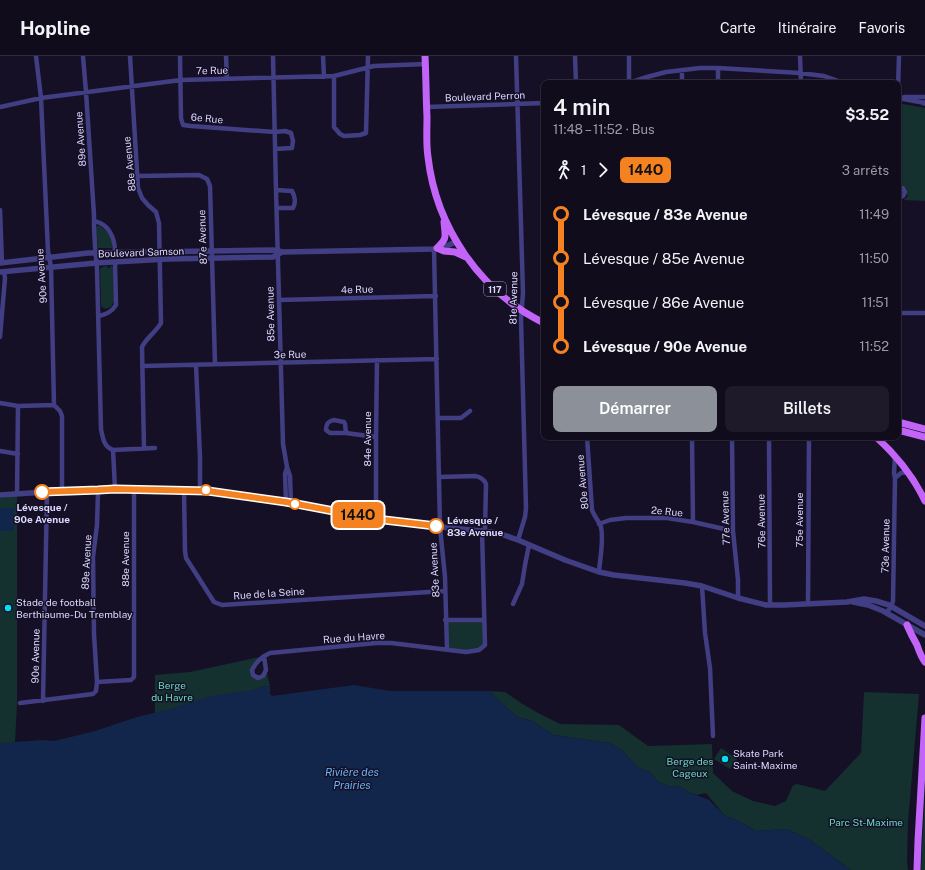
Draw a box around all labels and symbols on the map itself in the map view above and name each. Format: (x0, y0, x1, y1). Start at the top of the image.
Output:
street label: 7e Rue (196, 64, 229, 76)
street label: Boulevard Perron (445, 89, 526, 103)
street label: 89e Avenue (72, 111, 88, 167)
street label: 6e Rue (190, 111, 224, 125)
street label: 88e Avenue (120, 136, 138, 192)
street label: 87e Avenue (195, 209, 209, 265)
street label: Boulevard Samson (98, 244, 185, 260)
street label: 90e Avenue (33, 248, 49, 304)
street label: 81e Avenue (507, 271, 519, 325)
street label: 4e Rue (341, 282, 374, 296)
road number: 117 (484, 282, 506, 296)
street label: 85e Avenue (264, 286, 276, 342)
street label: 3e Rue (274, 348, 307, 360)
street label: 84e Avenue (361, 411, 373, 467)
street label: 80e Avenue (574, 454, 590, 510)
marker: Lévesque / 90e Avenue (34, 484, 50, 500)
unlabelled marker (200, 484, 212, 496)
street label: 77e Avenue (718, 490, 732, 545)
street label: 75e Avenue (793, 492, 805, 547)
street label: 76e Avenue (755, 493, 767, 548)
unlabelled marker (289, 498, 301, 510)
place label: Lévesque / 90e Avenue (14, 501, 70, 525)
line badge: 144O (330, 502, 386, 528)
street label: 2e Rue (650, 504, 684, 518)
place label: Lévesque / 83e Avenue (447, 514, 504, 538)
marker: Lévesque / 83e Avenue (428, 518, 444, 534)
street label: 73e Avenue (879, 518, 891, 573)
street label: 88e Avenue (119, 531, 131, 587)
street label: 89e Avenue (79, 534, 93, 590)
street label: 83e Avenue (427, 542, 441, 598)
street label: Rue de la Seine (233, 584, 305, 601)
place label: Stade de football Berthiaume-Du Tremblay (16, 596, 133, 620)
marker: Stade de football Berthiaume-Du Tremblay (3, 603, 13, 613)
street label: 90e Avenue (29, 628, 41, 683)
street label: Rue du Havre (323, 629, 386, 645)
park label: Berge du Havre (151, 679, 193, 703)
place label: Skate Park Saint-Maxime (733, 747, 798, 771)
marker: Skate Park Saint-Maxime (720, 754, 730, 764)
park label: Berge des Cageux (667, 755, 713, 779)
water label: Rivière des Prairies (325, 766, 380, 791)
park label: Parc St-Maxime (829, 816, 903, 828)

